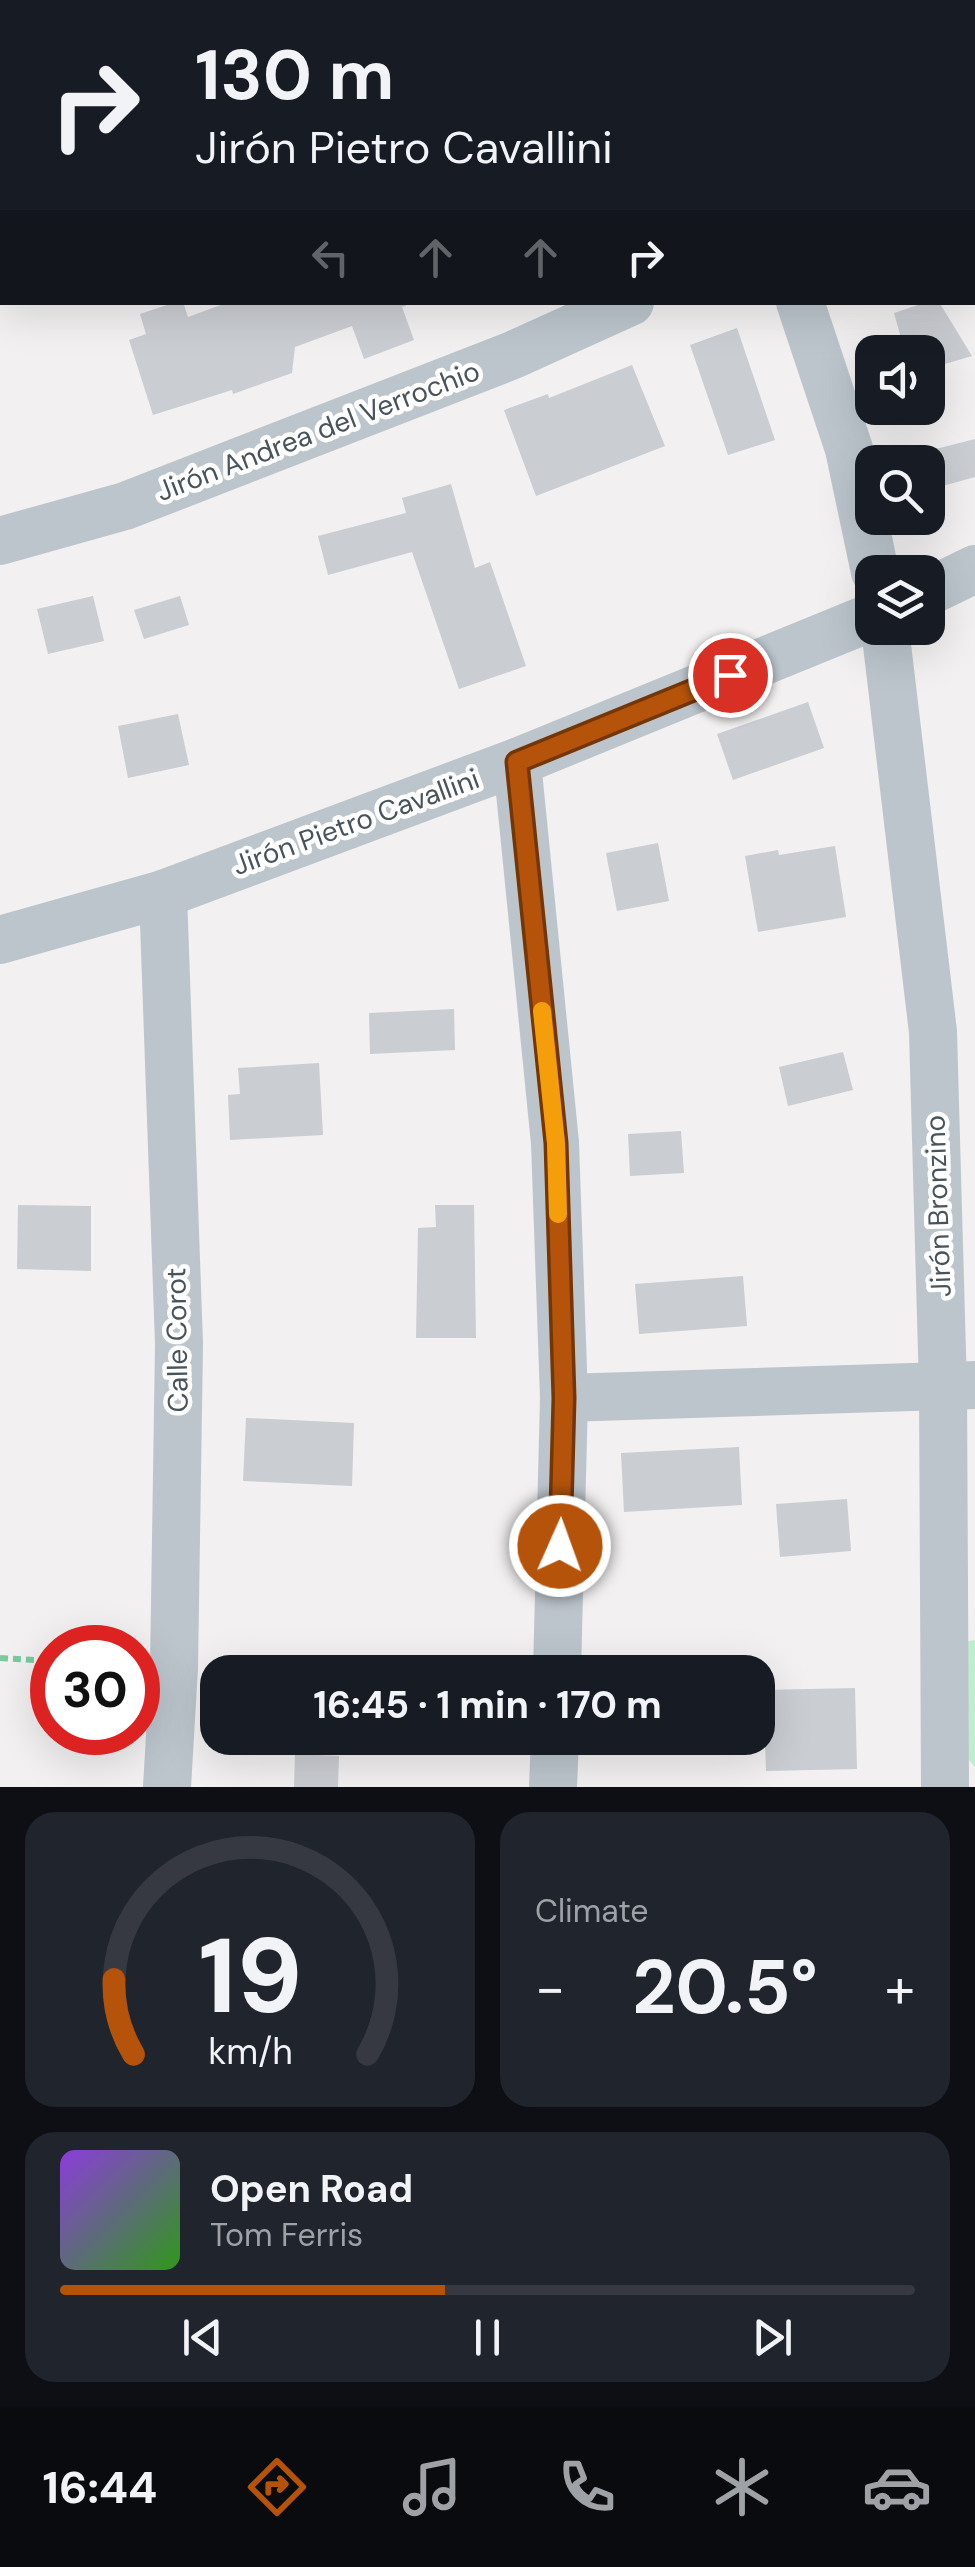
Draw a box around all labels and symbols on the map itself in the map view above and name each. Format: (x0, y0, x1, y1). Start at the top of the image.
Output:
street label: Jirón Andrea del Verrochio (151, 352, 485, 510)
pin (688, 633, 773, 718)
street label: Jirón Pietro Cavallini (228, 760, 484, 884)
street label: Jirón Bronzino (916, 1114, 960, 1298)
street label: Calle Corot (157, 1267, 197, 1413)
position arrow (508, 1494, 612, 1598)
speed limit sign: 30 (30, 1625, 160, 1755)

